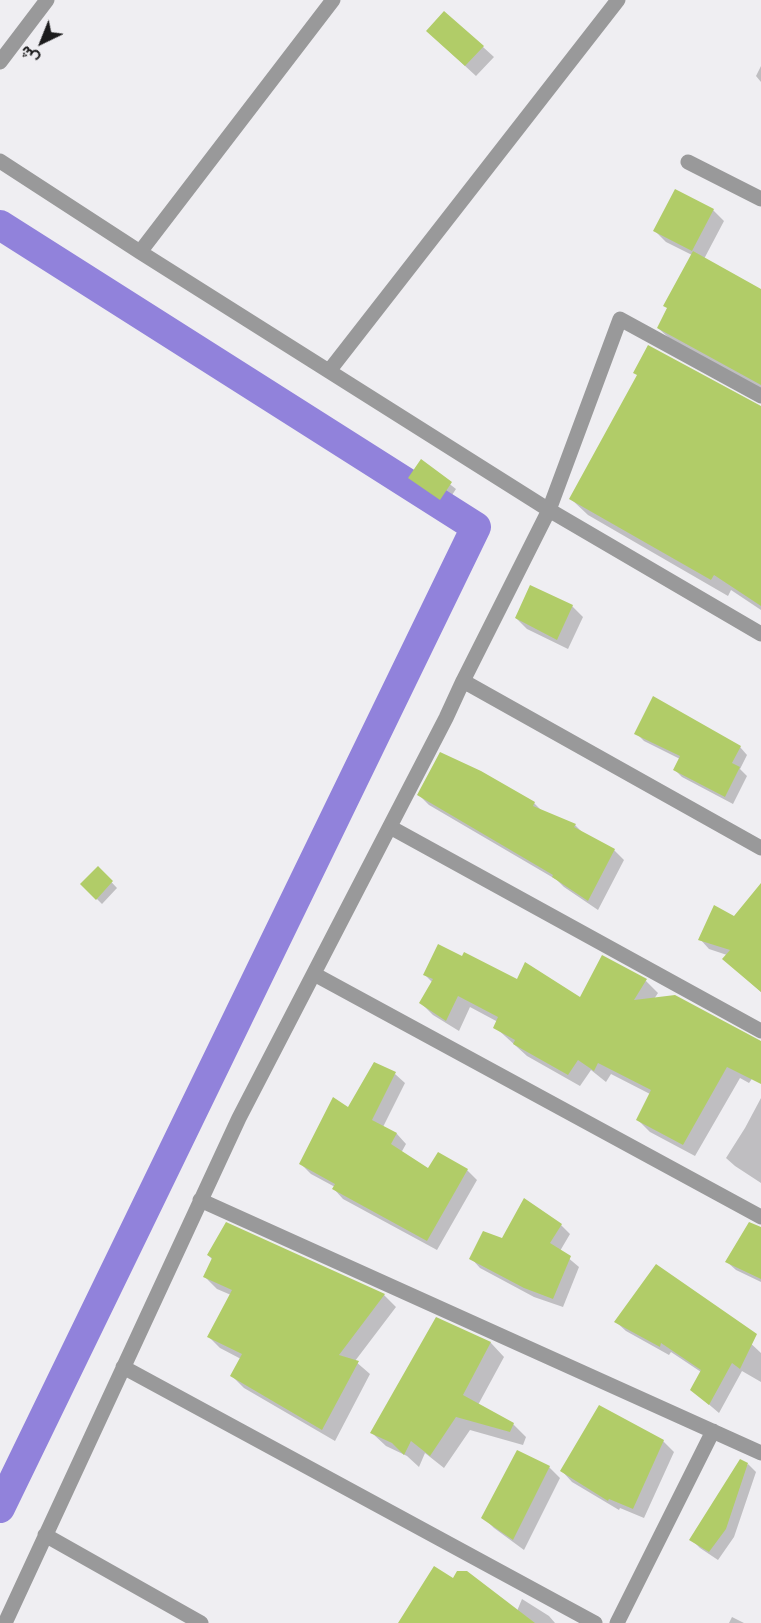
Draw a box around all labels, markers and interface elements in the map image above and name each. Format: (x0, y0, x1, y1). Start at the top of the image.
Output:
north arrow (12, 12, 72, 72)
text: ش (17, 43, 42, 68)

